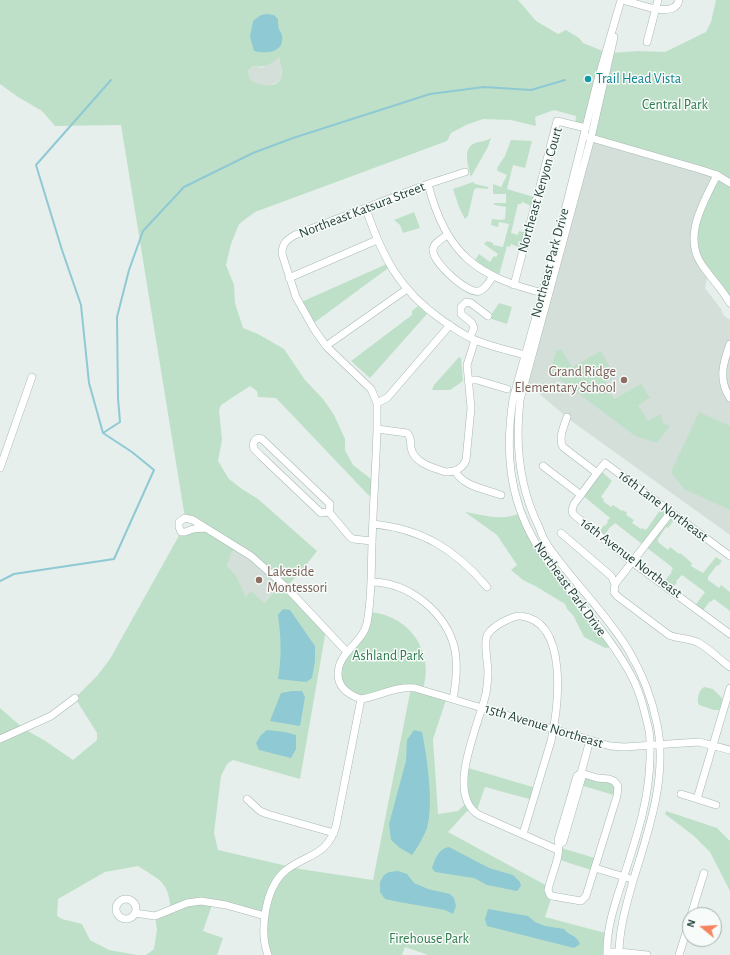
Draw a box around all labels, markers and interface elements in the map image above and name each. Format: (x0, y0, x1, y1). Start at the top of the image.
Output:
place label: Trail Head Vista (596, 71, 681, 87)
marker: Trail Head Vista (583, 74, 593, 84)
park label: Central Park (642, 97, 708, 113)
street label: Northeast Kenyon Court (514, 125, 566, 255)
street label: Northeast Katsura Street (296, 178, 428, 242)
street label: Northeast Park Drive (527, 206, 573, 320)
place label: Grand Ridge Elementary School (515, 364, 616, 396)
marker: Grand Ridge Elementary School (619, 375, 629, 385)
street label: 16th Lane Northeast (615, 467, 711, 545)
street label: 16th Avenue Northeast (577, 514, 685, 602)
street label: Northeast Park Drive (530, 538, 610, 640)
place label: Lakeside Montessori (267, 564, 327, 596)
marker: Lakeside Montessori (254, 575, 264, 585)
park label: Ashland Park (352, 648, 424, 664)
street label: 15th Avenue Northeast (483, 700, 605, 752)
north arrow (682, 907, 722, 947)
text: N (685, 918, 697, 929)
park label: Firehouse Park (389, 931, 469, 947)

